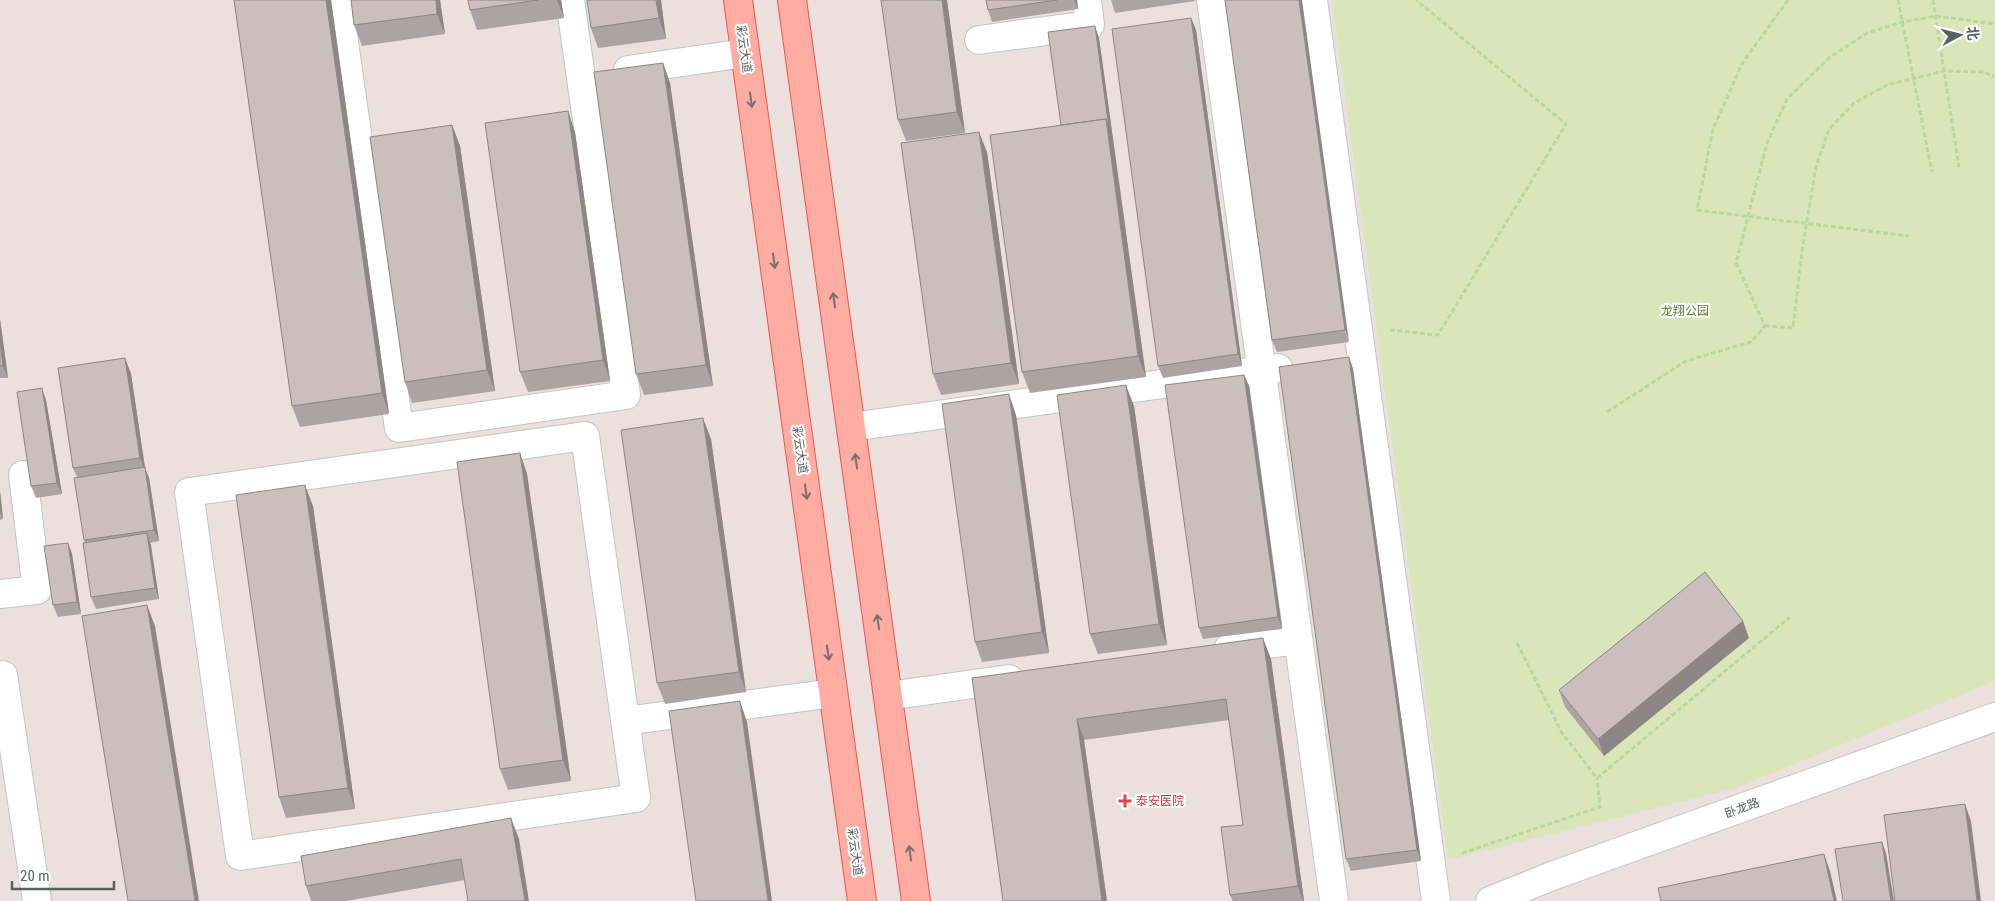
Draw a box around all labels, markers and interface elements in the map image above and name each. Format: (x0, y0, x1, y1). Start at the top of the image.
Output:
north arrow (1935, 10, 1985, 60)
street label: 彩云大道 (734, 24, 754, 74)
text: 北 (1964, 25, 1982, 41)
one-way arrow (747, 92, 757, 108)
one-way arrow (769, 253, 779, 269)
one-way arrow (828, 293, 838, 309)
park label: 龙翔公园 (1661, 304, 1709, 318)
street label: 彩云大道 (790, 425, 810, 475)
one-way arrow (851, 454, 861, 470)
one-way arrow (801, 483, 811, 499)
one-way arrow (873, 615, 883, 631)
one-way arrow (823, 644, 833, 660)
marker: 泰安医院 (1118, 794, 1132, 808)
place label: 泰安医院 (1136, 794, 1184, 808)
street label: 卧龙路 (1723, 795, 1761, 821)
street label: 彩云大道 (845, 827, 865, 877)
one-way arrow (904, 845, 914, 861)
scale bar (12, 858, 115, 890)
text: 20 m (20, 867, 50, 885)

